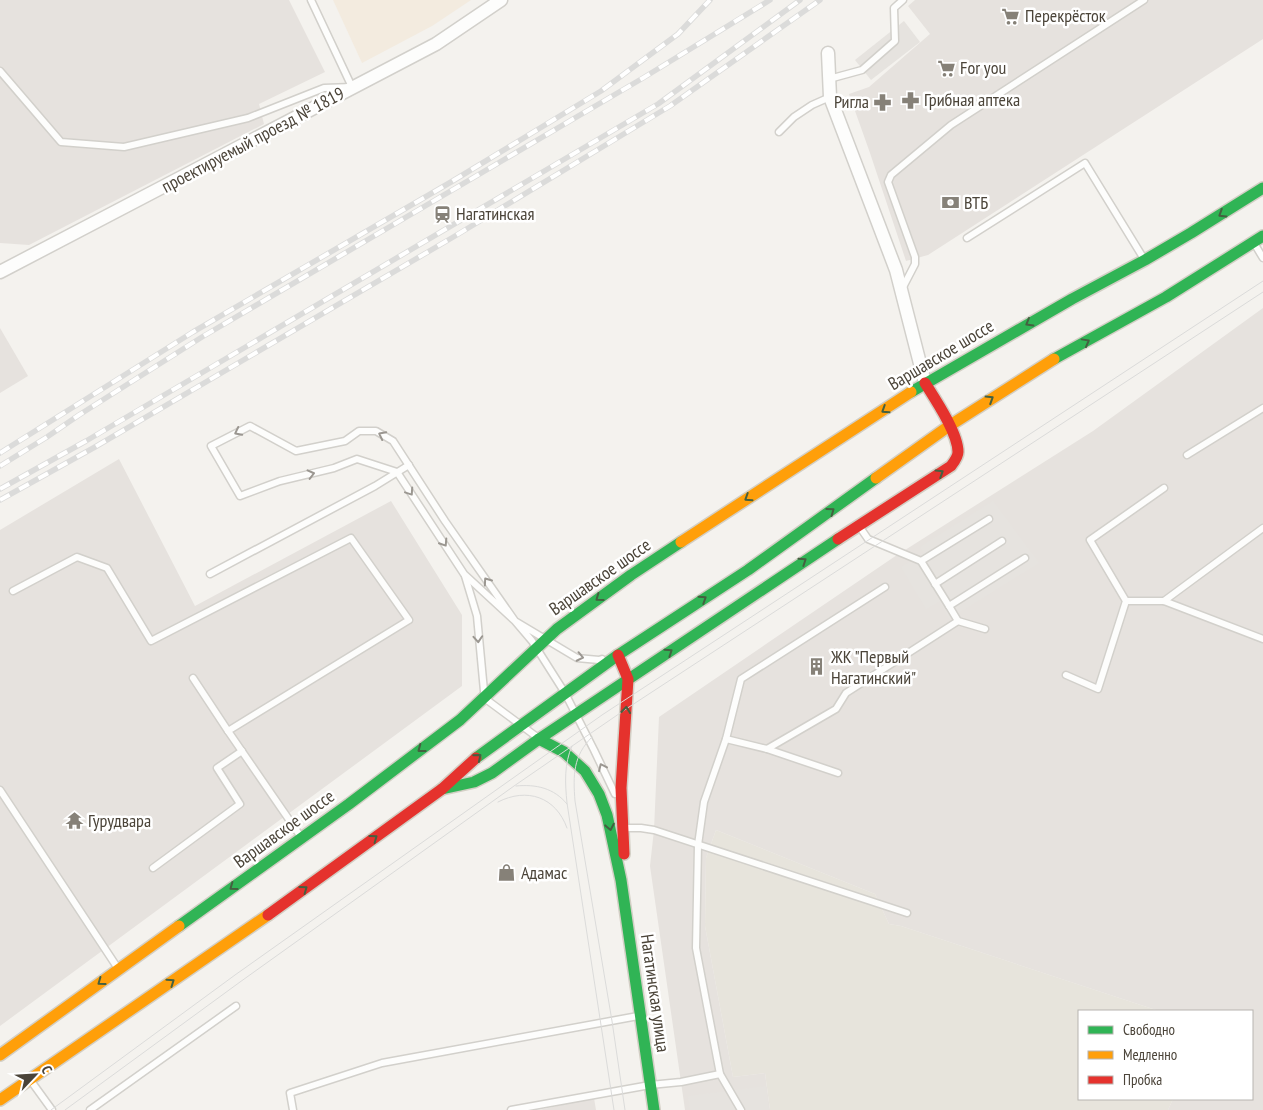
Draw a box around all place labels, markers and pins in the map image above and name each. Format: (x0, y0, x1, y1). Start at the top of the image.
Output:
place label: Перекрёсток (1025, 4, 1106, 27)
supermarket icon: Перекрёсток (1001, 6, 1021, 26)
place label: For you (960, 56, 1006, 79)
supermarket icon: For you (936, 58, 956, 78)
place label: Грибная аптека (924, 88, 1020, 111)
place label: Ригла (834, 90, 869, 113)
pharmacy icon: Грибная аптека (900, 90, 920, 110)
pharmacy icon: Ригла (873, 92, 893, 112)
place label: ВТБ (964, 191, 988, 214)
bank icon: ВТБ (940, 193, 960, 213)
place label: Нагатинская (456, 202, 534, 225)
station icon: Нагатинская (432, 204, 452, 224)
place label: ЖК "Первый Нагатинский" (830, 645, 916, 689)
building icon: ЖК "Первый Нагатинский" (807, 657, 827, 677)
place label: Гурудвара (88, 809, 151, 832)
temple icon: Гурудвара (64, 811, 84, 831)
place label: Адамас (521, 861, 568, 884)
shop icon: Адамас (497, 863, 517, 883)

